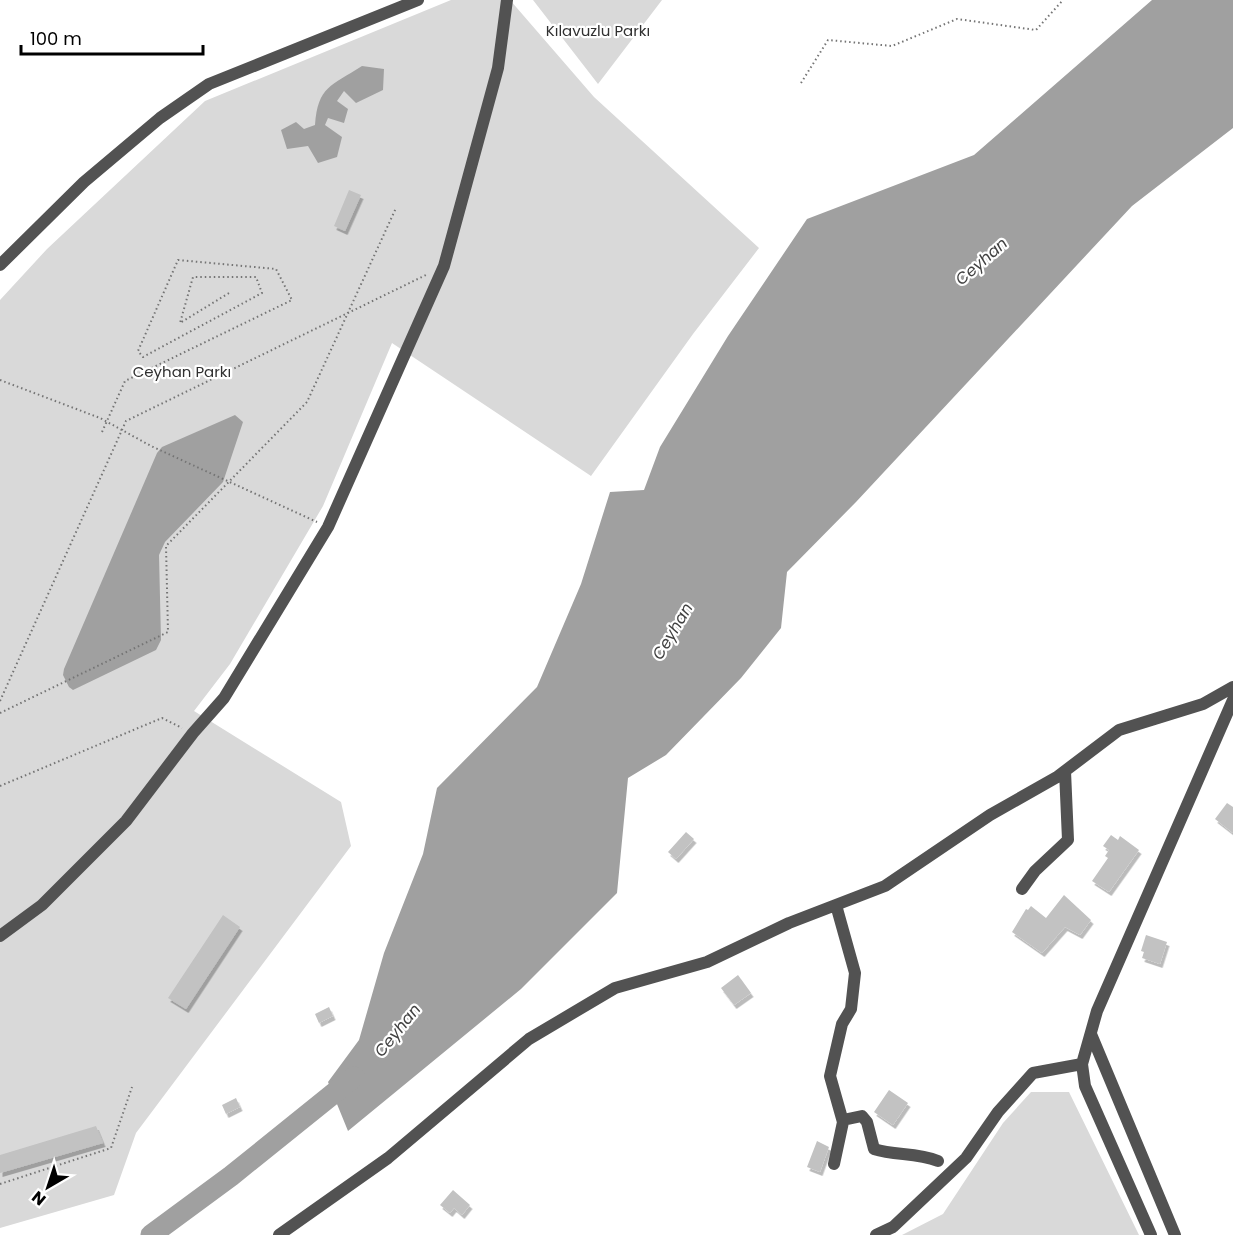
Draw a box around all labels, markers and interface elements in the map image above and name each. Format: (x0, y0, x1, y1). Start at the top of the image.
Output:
scale bar (21, 18, 202, 56)
park label: Kılavuzlu Parkı (546, 20, 650, 41)
text: 100 m (30, 26, 82, 51)
water label: Ceyhan (950, 232, 1012, 291)
park label: Ceyhan Parkı (133, 361, 231, 382)
water label: Ceyhan (646, 599, 698, 664)
water label: Ceyhan (369, 999, 426, 1062)
north arrow (18, 1157, 78, 1217)
text: N (27, 1186, 51, 1211)

